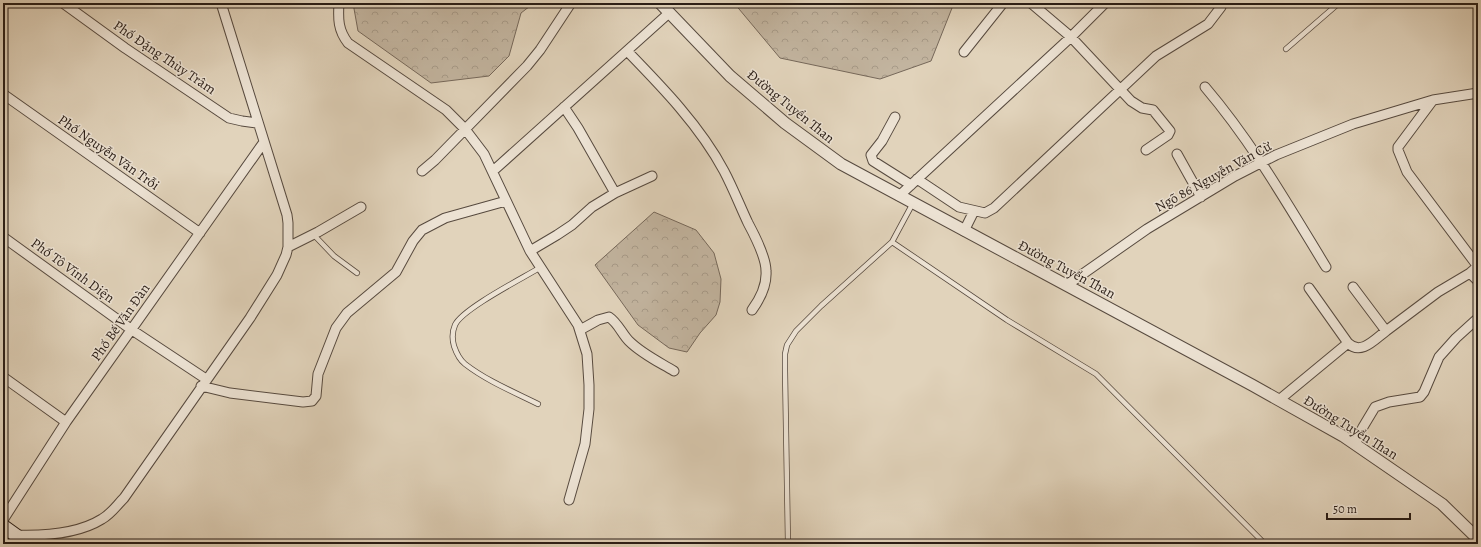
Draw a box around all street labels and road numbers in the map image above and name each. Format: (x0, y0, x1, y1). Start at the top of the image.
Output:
street label: Phố Đặng Thùy Trâm (110, 16, 220, 99)
street label: Đường Tuyển Than (743, 65, 839, 148)
street label: Phố Nguyễn Văn Trỗi (54, 110, 163, 195)
street label: Ngõ 86 Nguyễn Văn Cừ (1152, 136, 1275, 216)
street label: Phố Tô Vĩnh Diện (27, 234, 119, 307)
street label: Đường Tuyển Than (1015, 236, 1119, 303)
street label: Phố Bế Văn Đàn (87, 279, 154, 365)
street label: Đường Tuyển Than (1300, 391, 1402, 464)

